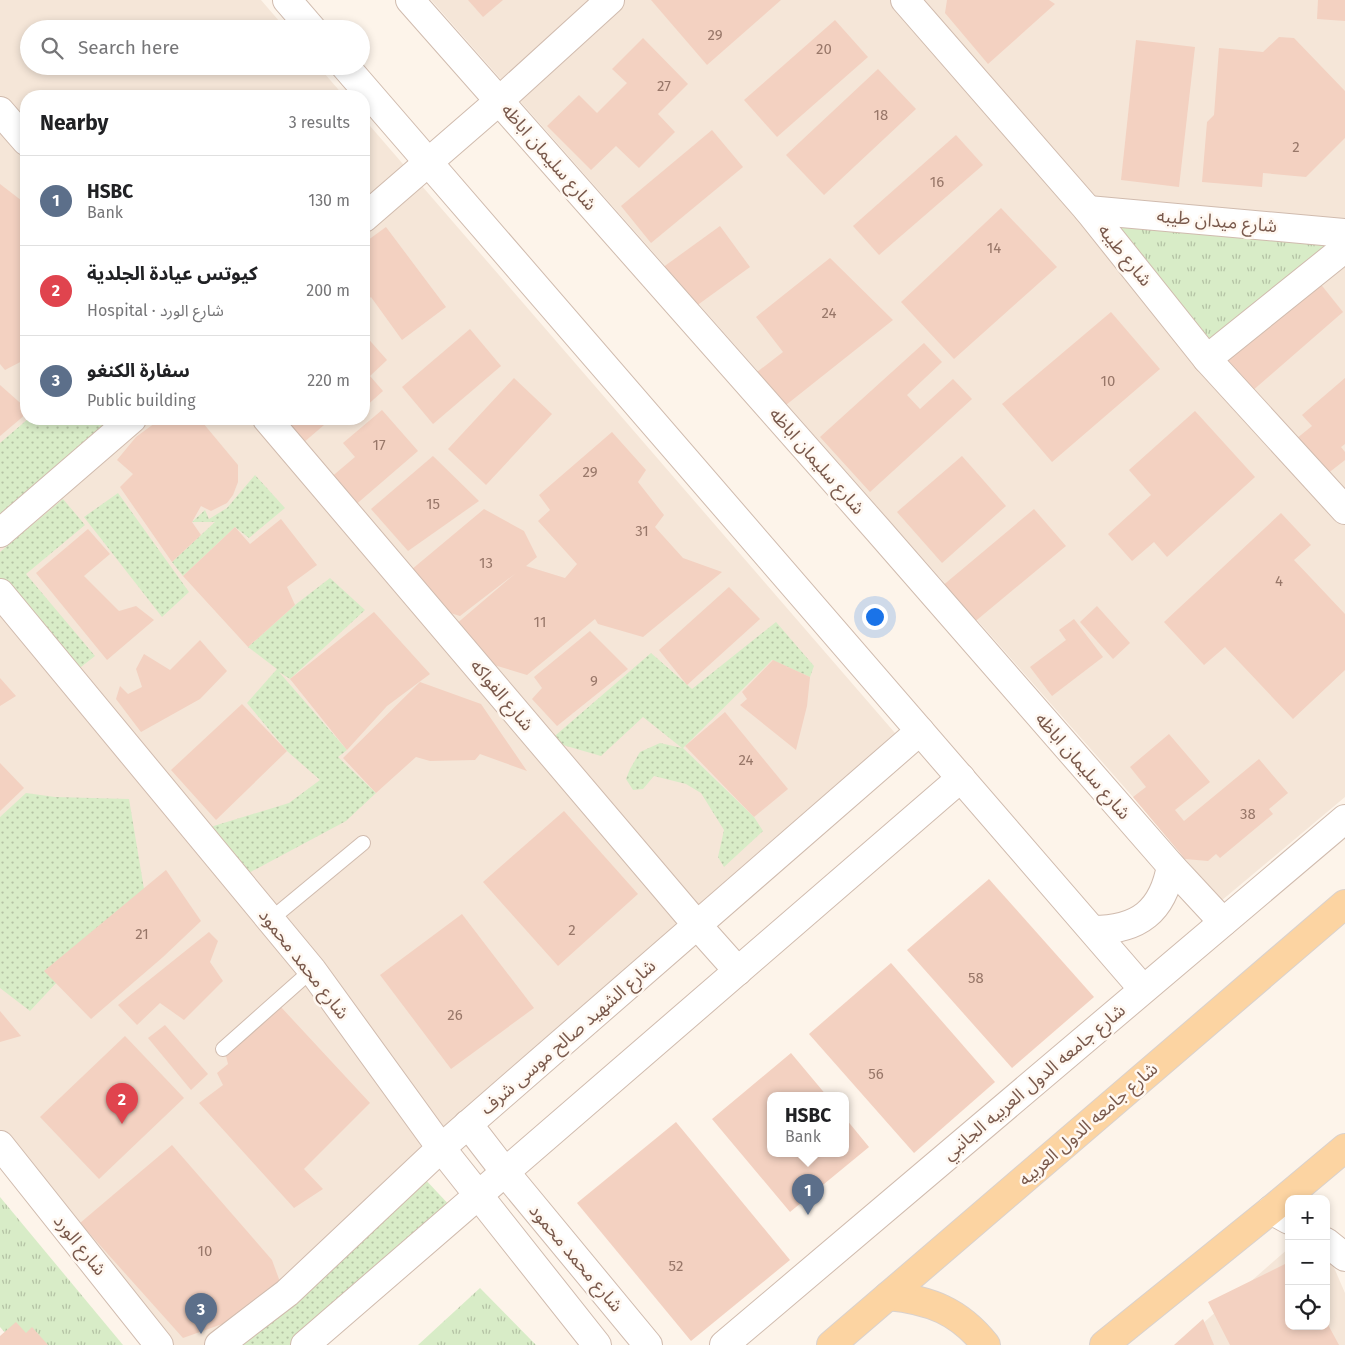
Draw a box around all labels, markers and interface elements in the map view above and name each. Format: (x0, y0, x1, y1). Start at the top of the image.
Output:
search box (20, 20, 370, 75)
house number: 29 (707, 26, 723, 44)
icon: search (38, 34, 66, 62)
text: Search here (78, 36, 179, 59)
house number: 20 (816, 40, 832, 58)
house number: 27 (657, 77, 671, 95)
street label: شارع سليمان اباظه (494, 99, 601, 217)
house number: 18 (874, 106, 888, 124)
text: Nearby (40, 110, 108, 136)
text: 3 results (289, 113, 350, 132)
house number: 2 (1292, 138, 1300, 156)
house number: 16 (930, 173, 944, 191)
text: HSBC (87, 180, 133, 203)
text: 1 (52, 191, 60, 210)
text: 130 m (308, 191, 350, 210)
text: Bank (87, 203, 123, 222)
street label: شارع ميدان طيبه (1156, 205, 1278, 240)
street label: شارع طيبه (1091, 219, 1157, 292)
house number: 14 (987, 239, 1001, 257)
text: كيوتس عيادة الجلدية (87, 262, 258, 285)
text: 2 (52, 281, 60, 300)
text: 200 m (306, 281, 350, 300)
text: Hospital · شارع الورد (87, 301, 224, 320)
house number: 24 (821, 304, 837, 322)
text: سفارة الكنغو (87, 359, 190, 382)
text: 3 (52, 371, 60, 390)
text: 220 m (307, 371, 350, 390)
house number: 10 (1101, 372, 1115, 390)
text: Public building (87, 391, 195, 410)
street label: شارع سليمان اباظه (762, 403, 869, 521)
house number: 17 (372, 436, 386, 454)
house number: 29 (582, 463, 598, 481)
house number: 15 (426, 495, 440, 513)
house number: 31 (635, 522, 649, 540)
house number: 13 (479, 554, 493, 572)
house number: 4 (1275, 572, 1283, 590)
your location (862, 604, 888, 630)
house number: 11 (534, 613, 546, 631)
street label: شارع الفواكه (463, 655, 538, 737)
house number: 9 (590, 672, 598, 690)
street label: شارع سليمان اباظه (1028, 708, 1135, 826)
house number: 24 (738, 751, 754, 769)
house number: 38 (1240, 805, 1256, 823)
street label: شارع محمد محمود (252, 904, 354, 1025)
house number: 2 (568, 921, 576, 939)
house number: 21 (135, 925, 149, 943)
street label: شارع الشهيد صالح موسى شرف (476, 955, 662, 1122)
house number: 58 (968, 969, 984, 987)
street label: شارع جامعه الدول العربيه الجانبي (938, 999, 1130, 1165)
house number: 26 (447, 1006, 463, 1024)
street label: شارع جامعه الدول العربيه (1014, 1058, 1162, 1190)
house number: 56 (868, 1065, 884, 1083)
pin: 2 (106, 1083, 138, 1124)
popup (767, 1092, 849, 1157)
text: HSBC (785, 1104, 831, 1127)
text: Bank (785, 1127, 821, 1146)
pin: 1 (792, 1174, 824, 1215)
map controls (1285, 1195, 1330, 1330)
button: + (1285, 1195, 1330, 1240)
street label: شارع محمد محمود (522, 1200, 627, 1318)
street label: شارع الورد (46, 1210, 111, 1282)
button: − (1285, 1240, 1330, 1285)
house number: 10 (198, 1242, 212, 1260)
house number: 52 (669, 1257, 683, 1275)
button: locate (1285, 1285, 1330, 1330)
pin: 3 (185, 1293, 217, 1334)

